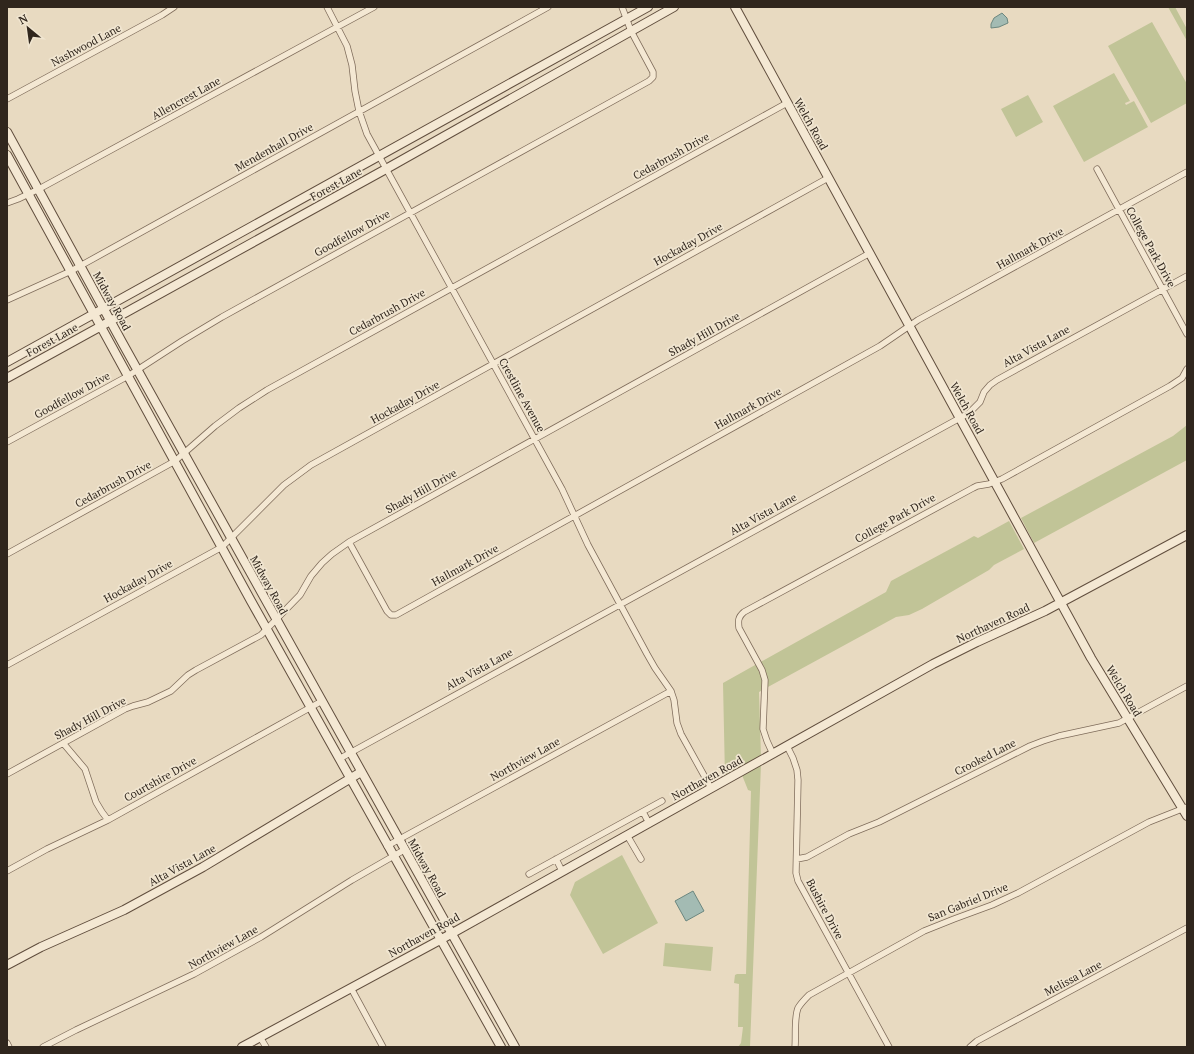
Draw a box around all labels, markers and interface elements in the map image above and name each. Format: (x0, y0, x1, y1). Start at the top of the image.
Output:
north arrow (8, 8, 48, 48)
text: N (16, 11, 31, 27)
street label: Nashwood Lane (49, 20, 124, 69)
street label: Allencrest Lane (149, 73, 223, 123)
street label: Welch Road (791, 96, 831, 152)
street label: Mendenhall Drive (232, 119, 316, 174)
street label: Cedarbrush Drive (630, 129, 712, 183)
street label: Forest Lane (308, 164, 365, 204)
street label: College Park Drive (1123, 204, 1179, 290)
street label: Goodfellow Drive (312, 206, 393, 260)
street label: Hockaday Drive (651, 219, 725, 269)
street label: Hallmark Drive (994, 224, 1066, 272)
street label: Midway Road (90, 269, 134, 333)
street label: Cedarbrush Drive (346, 285, 428, 339)
street label: Shady Hill Drive (666, 308, 742, 359)
street label: Forest Lane (24, 320, 81, 360)
street label: Alta Vista Lane (1000, 322, 1072, 370)
street label: Crestline Avenue (496, 355, 548, 435)
street label: Goodfellow Drive (32, 368, 113, 422)
street label: Hockaday Drive (368, 377, 442, 427)
street label: Welch Road (947, 380, 987, 436)
street label: Hallmark Drive (712, 384, 784, 432)
street label: Cedarbrush Drive (72, 457, 154, 511)
street label: Shady Hill Drive (383, 465, 459, 516)
street label: Alta Vista Lane (727, 490, 799, 538)
street label: College Park Drive (852, 490, 938, 546)
street label: Hallmark Drive (429, 541, 501, 589)
street label: Midway Road (247, 553, 291, 617)
street label: Hockaday Drive (101, 556, 175, 606)
street label: Northaven Road (954, 600, 1032, 646)
street label: Alta Vista Lane (443, 645, 515, 693)
street label: Welch Road (1103, 663, 1145, 719)
street label: Shady Hill Drive (52, 693, 129, 743)
street label: Northview Lane (488, 734, 563, 784)
street label: Crooked Lane (952, 735, 1018, 778)
street label: Courtshire Drive (121, 753, 199, 805)
street label: Northaven Road (669, 753, 745, 803)
street label: Midway Road (405, 836, 449, 900)
street label: Alta Vista Lane (146, 841, 218, 889)
street label: Bushire Drive (803, 876, 847, 942)
street label: San Gabriel Drive (926, 879, 1010, 924)
street label: Northaven Road (386, 910, 462, 960)
street label: Northview Lane (186, 922, 261, 972)
street label: Melissa Lane (1042, 957, 1105, 999)

